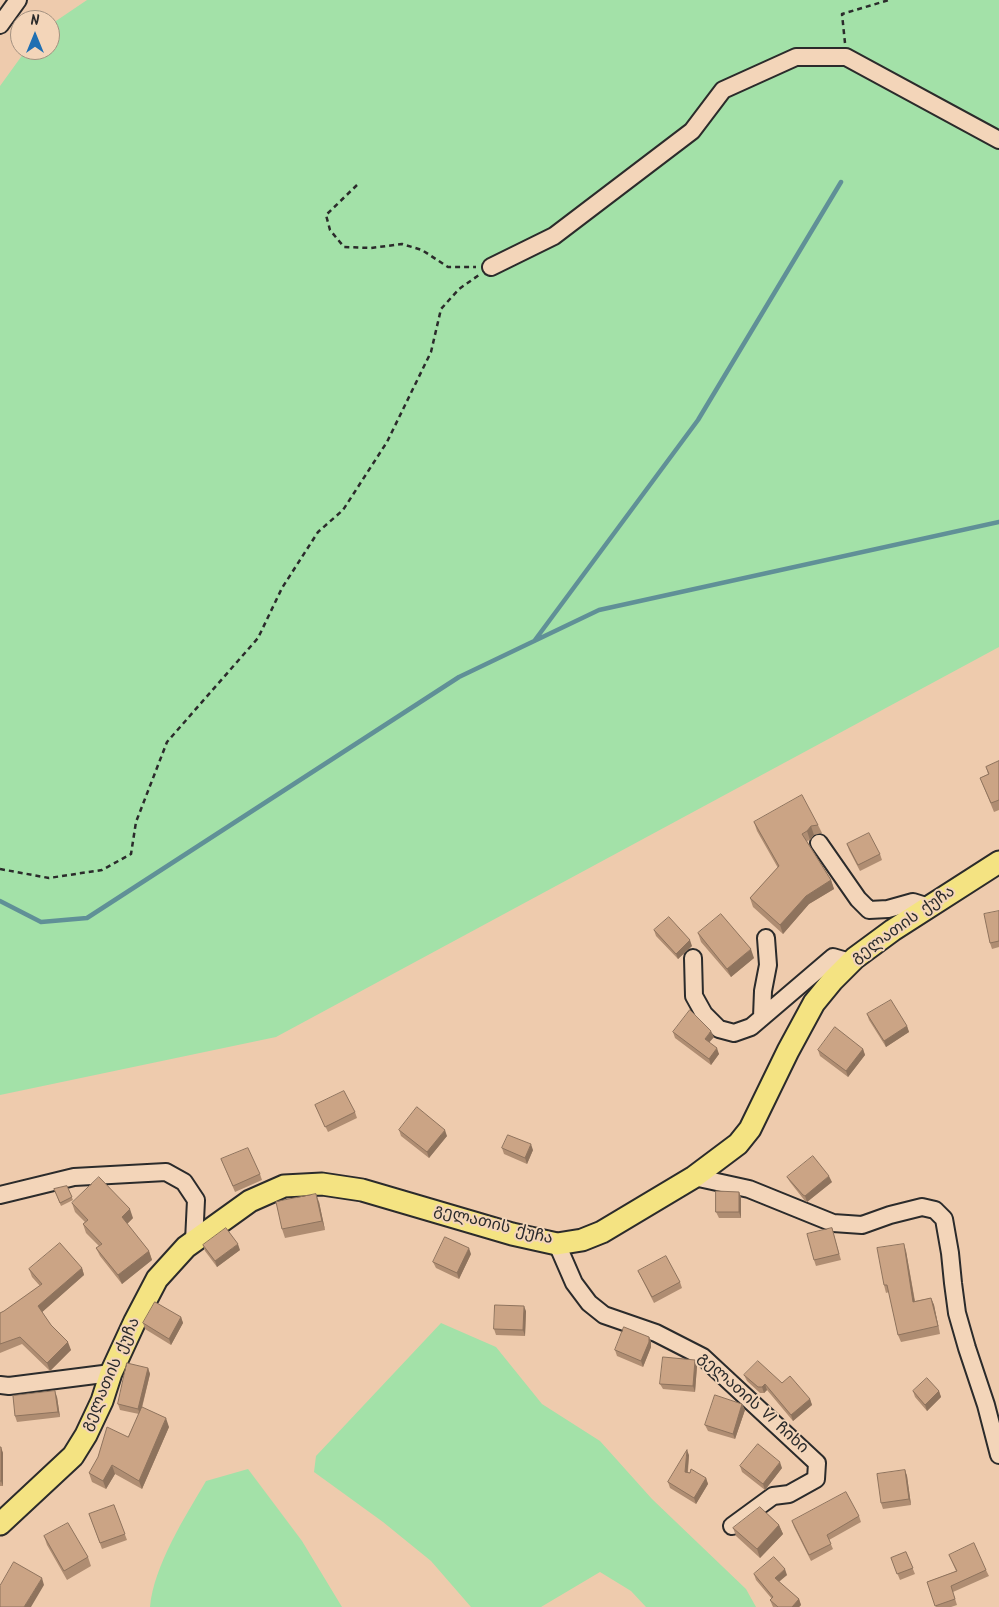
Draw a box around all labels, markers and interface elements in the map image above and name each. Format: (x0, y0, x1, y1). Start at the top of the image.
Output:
north arrow (10, 10, 60, 60)
text: N (31, 10, 39, 32)
street label: გელათის ქუჩა (848, 883, 960, 969)
street label: გელათის ქუჩა (431, 1202, 555, 1250)
street label: გელათის ქუჩა (78, 1315, 146, 1435)
street label: გელათის VI ჩიხი (693, 1349, 811, 1459)

